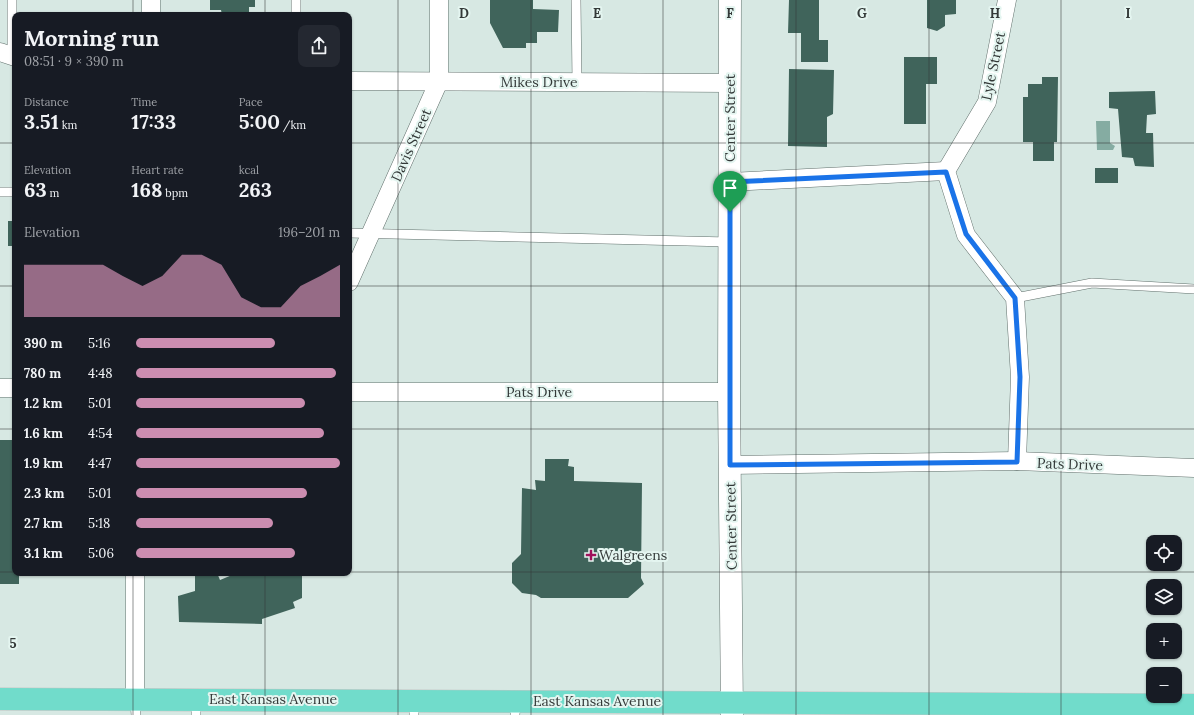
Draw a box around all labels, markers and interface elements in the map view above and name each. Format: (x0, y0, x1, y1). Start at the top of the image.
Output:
text: D (459, 5, 469, 22)
text: E (593, 5, 601, 22)
text: F (726, 5, 734, 22)
text: G (857, 5, 867, 22)
text: H (990, 5, 1000, 22)
text: I (1125, 5, 1131, 22)
text: Morning run (24, 24, 159, 52)
button: share (298, 25, 340, 67)
street label: Lyle Street (977, 29, 1009, 102)
text: 08:51 · 9 × 390 m (24, 53, 124, 70)
street label: Mikes Drive (501, 73, 578, 91)
street label: Center Street (721, 73, 739, 162)
text: Distance (24, 95, 69, 109)
text: Time (131, 95, 157, 109)
text: Pace (239, 95, 263, 109)
street label: Davis Street (387, 105, 435, 184)
text: 3.51 (24, 109, 59, 134)
text: 17:33 (131, 109, 176, 134)
text: 5:00 (239, 109, 280, 134)
text: km (59, 118, 77, 132)
text: /km (280, 118, 306, 132)
text: Elevation (24, 163, 71, 177)
text: Heart rate (131, 163, 184, 177)
text: kcal (239, 163, 259, 177)
pin (713, 171, 747, 212)
text: 63 (24, 177, 47, 202)
text: 168 (131, 177, 162, 202)
text: 263 (239, 177, 272, 202)
icon: arrive (719, 177, 741, 199)
text: m (47, 186, 59, 200)
text: bpm (162, 186, 188, 200)
text: Elevation (24, 224, 80, 241)
text: 196–201 m (278, 224, 340, 241)
text: 390 m (24, 335, 62, 352)
text: 5:16 (88, 335, 111, 352)
text: 780 m (24, 365, 61, 382)
text: 4:48 (88, 365, 113, 382)
street label: Pats Drive (506, 383, 572, 401)
text: 1.2 km (24, 395, 62, 412)
text: 5:01 (88, 395, 111, 412)
text: 1.6 km (24, 425, 63, 442)
text: 4:54 (88, 425, 112, 442)
street label: Pats Drive (1037, 454, 1104, 474)
text: 1.9 km (24, 455, 63, 472)
text: 4:47 (88, 455, 111, 472)
street label: Center Street (721, 481, 741, 570)
text: 2.3 km (24, 485, 64, 502)
text: 5:01 (88, 485, 111, 502)
text: 2.7 km (24, 515, 63, 532)
text: 5:18 (88, 515, 110, 532)
map controls (1146, 535, 1182, 703)
button: locate (1146, 535, 1182, 571)
text: 3.1 km (24, 545, 63, 562)
text: 5:06 (88, 545, 114, 562)
place label: Walgreens (599, 546, 667, 564)
marker: Walgreens (586, 550, 596, 560)
button: layers (1146, 579, 1182, 615)
button: + (1146, 623, 1182, 659)
text: 5 (9, 635, 17, 652)
button: − (1146, 667, 1182, 703)
street label: East Kansas Avenue (209, 690, 338, 708)
street label: East Kansas Avenue (533, 692, 662, 710)

